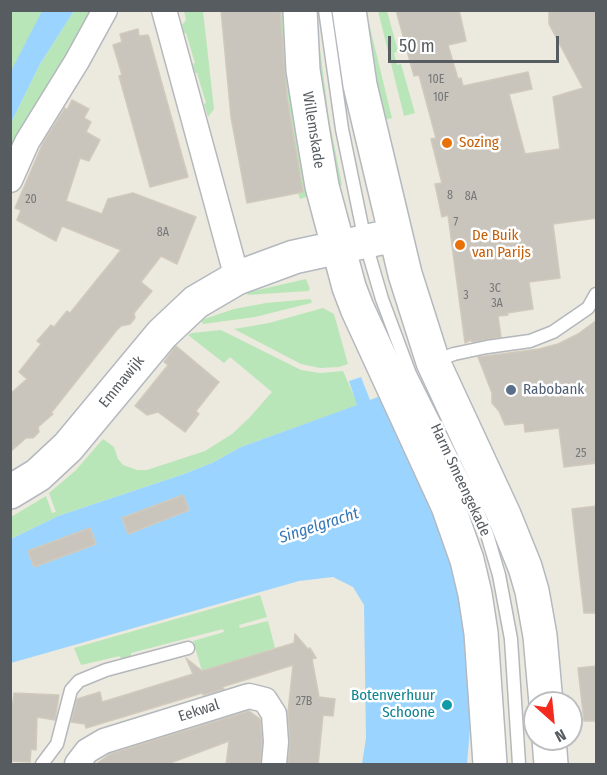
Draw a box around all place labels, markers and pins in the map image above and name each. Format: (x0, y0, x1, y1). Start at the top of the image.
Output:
place label: Sozing (459, 134, 499, 152)
marker: Sozing (440, 136, 454, 150)
place label: De Buik van Parijs (472, 227, 531, 262)
marker: De Buik van Parijs (453, 238, 467, 252)
place label: Rabobank (523, 381, 584, 399)
marker: Rabobank (504, 383, 518, 397)
place label: Botenverhuur Schoone (351, 687, 435, 722)
marker: Botenverhuur Schoone (440, 698, 454, 712)

